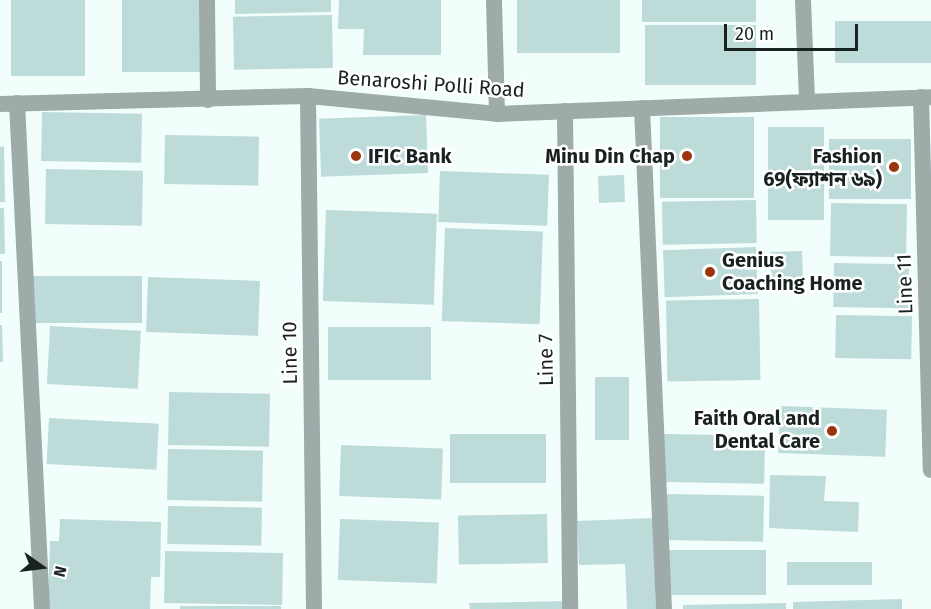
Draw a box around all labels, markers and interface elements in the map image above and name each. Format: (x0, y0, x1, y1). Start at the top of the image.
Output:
scale bar (727, 12, 860, 50)
text: 20 m (735, 23, 774, 45)
street label: Benaroshi Polli Road (336, 65, 526, 103)
place label: IFIC Bank (368, 144, 452, 168)
place label: Minu Din Chap (545, 144, 675, 168)
place label: Fashion 69(ফ্যাশন ৬৯) (763, 144, 882, 191)
marker: IFIC Bank (349, 149, 363, 163)
marker: Minu Din Chap (680, 149, 694, 163)
marker: Fashion 69(ফ্যাশন ৬৯) (887, 160, 901, 174)
place label: Genius Coaching Home (722, 248, 863, 295)
street label: Line 11 (892, 253, 918, 315)
marker: Genius Coaching Home (703, 265, 717, 279)
street label: Line 10 (277, 321, 303, 385)
street label: Line 7 (534, 334, 558, 386)
place label: Faith Oral and Dental Care (694, 407, 820, 454)
marker: Faith Oral and Dental Care (825, 424, 839, 438)
north arrow (12, 537, 72, 597)
text: N (49, 564, 70, 579)

